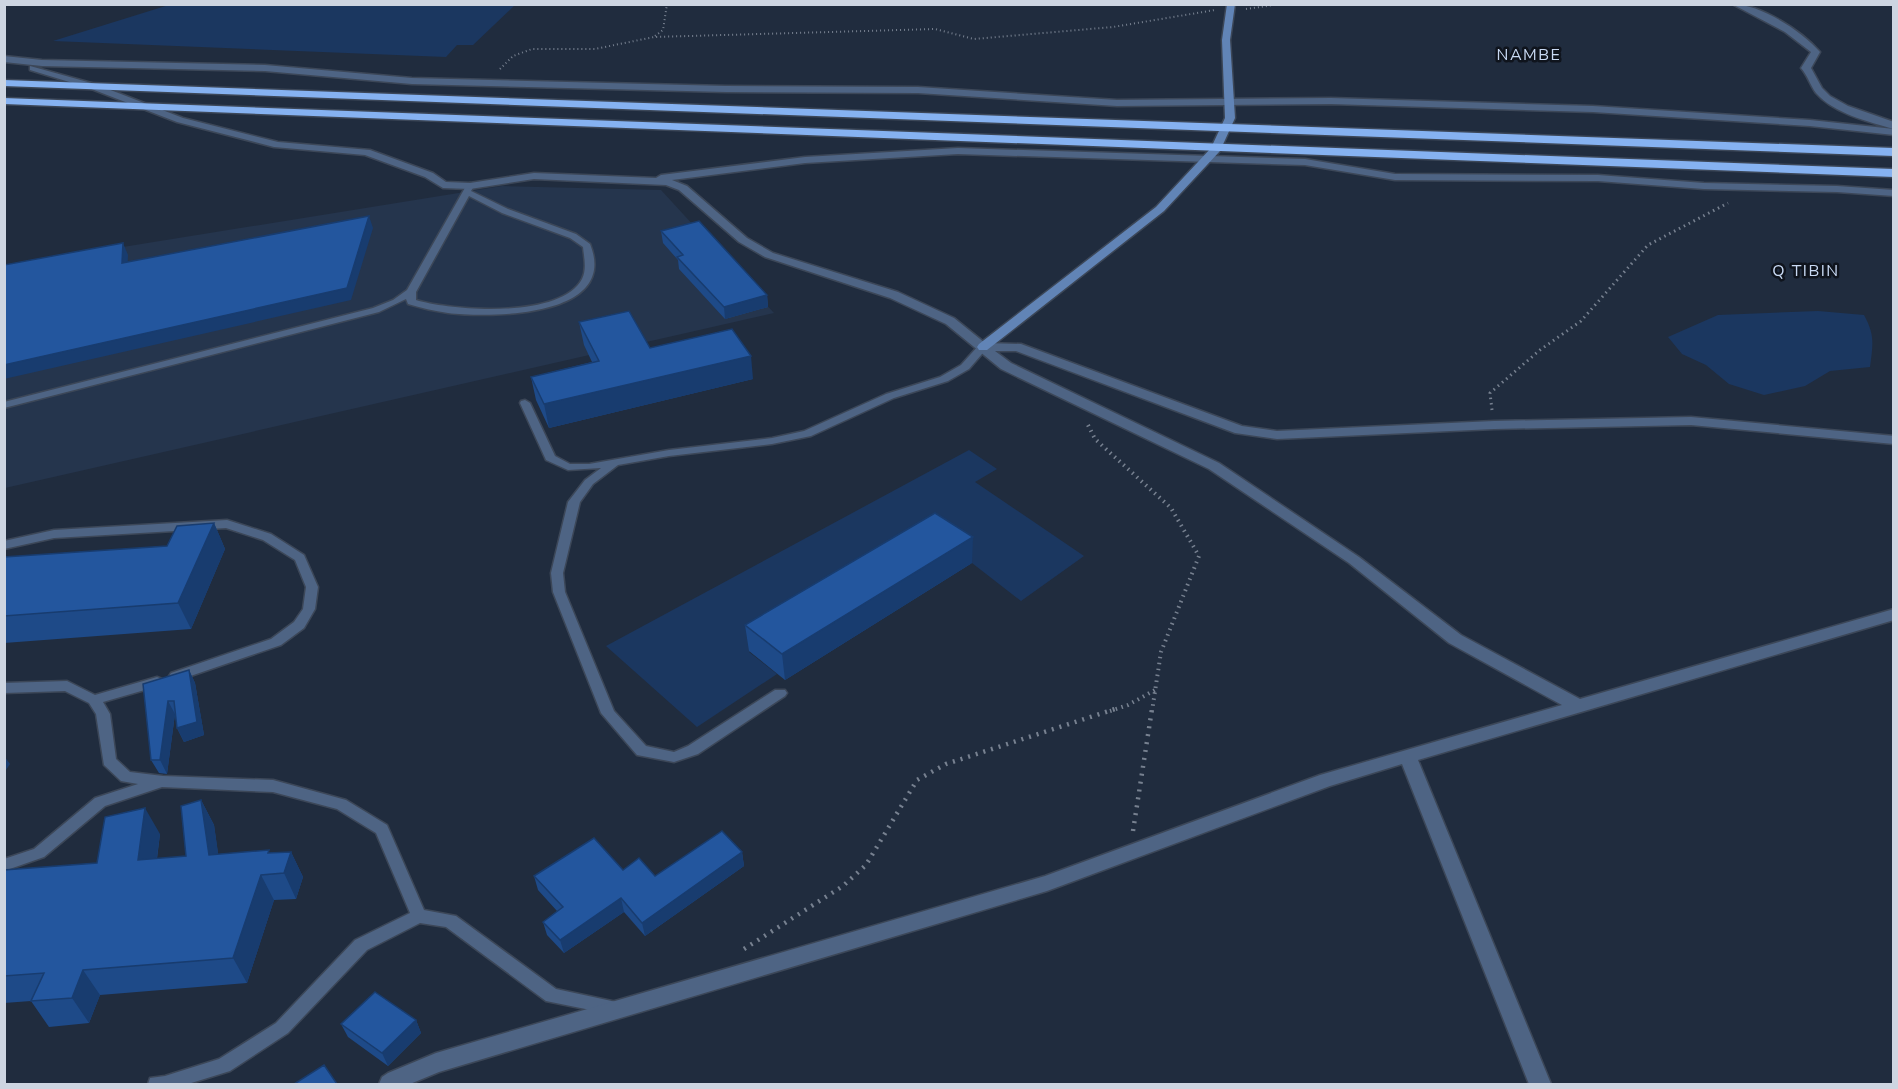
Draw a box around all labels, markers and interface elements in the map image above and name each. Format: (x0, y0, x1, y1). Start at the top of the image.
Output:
district label: NAMBE (1497, 44, 1561, 66)
district label: Q TIBIN (1772, 260, 1840, 282)

